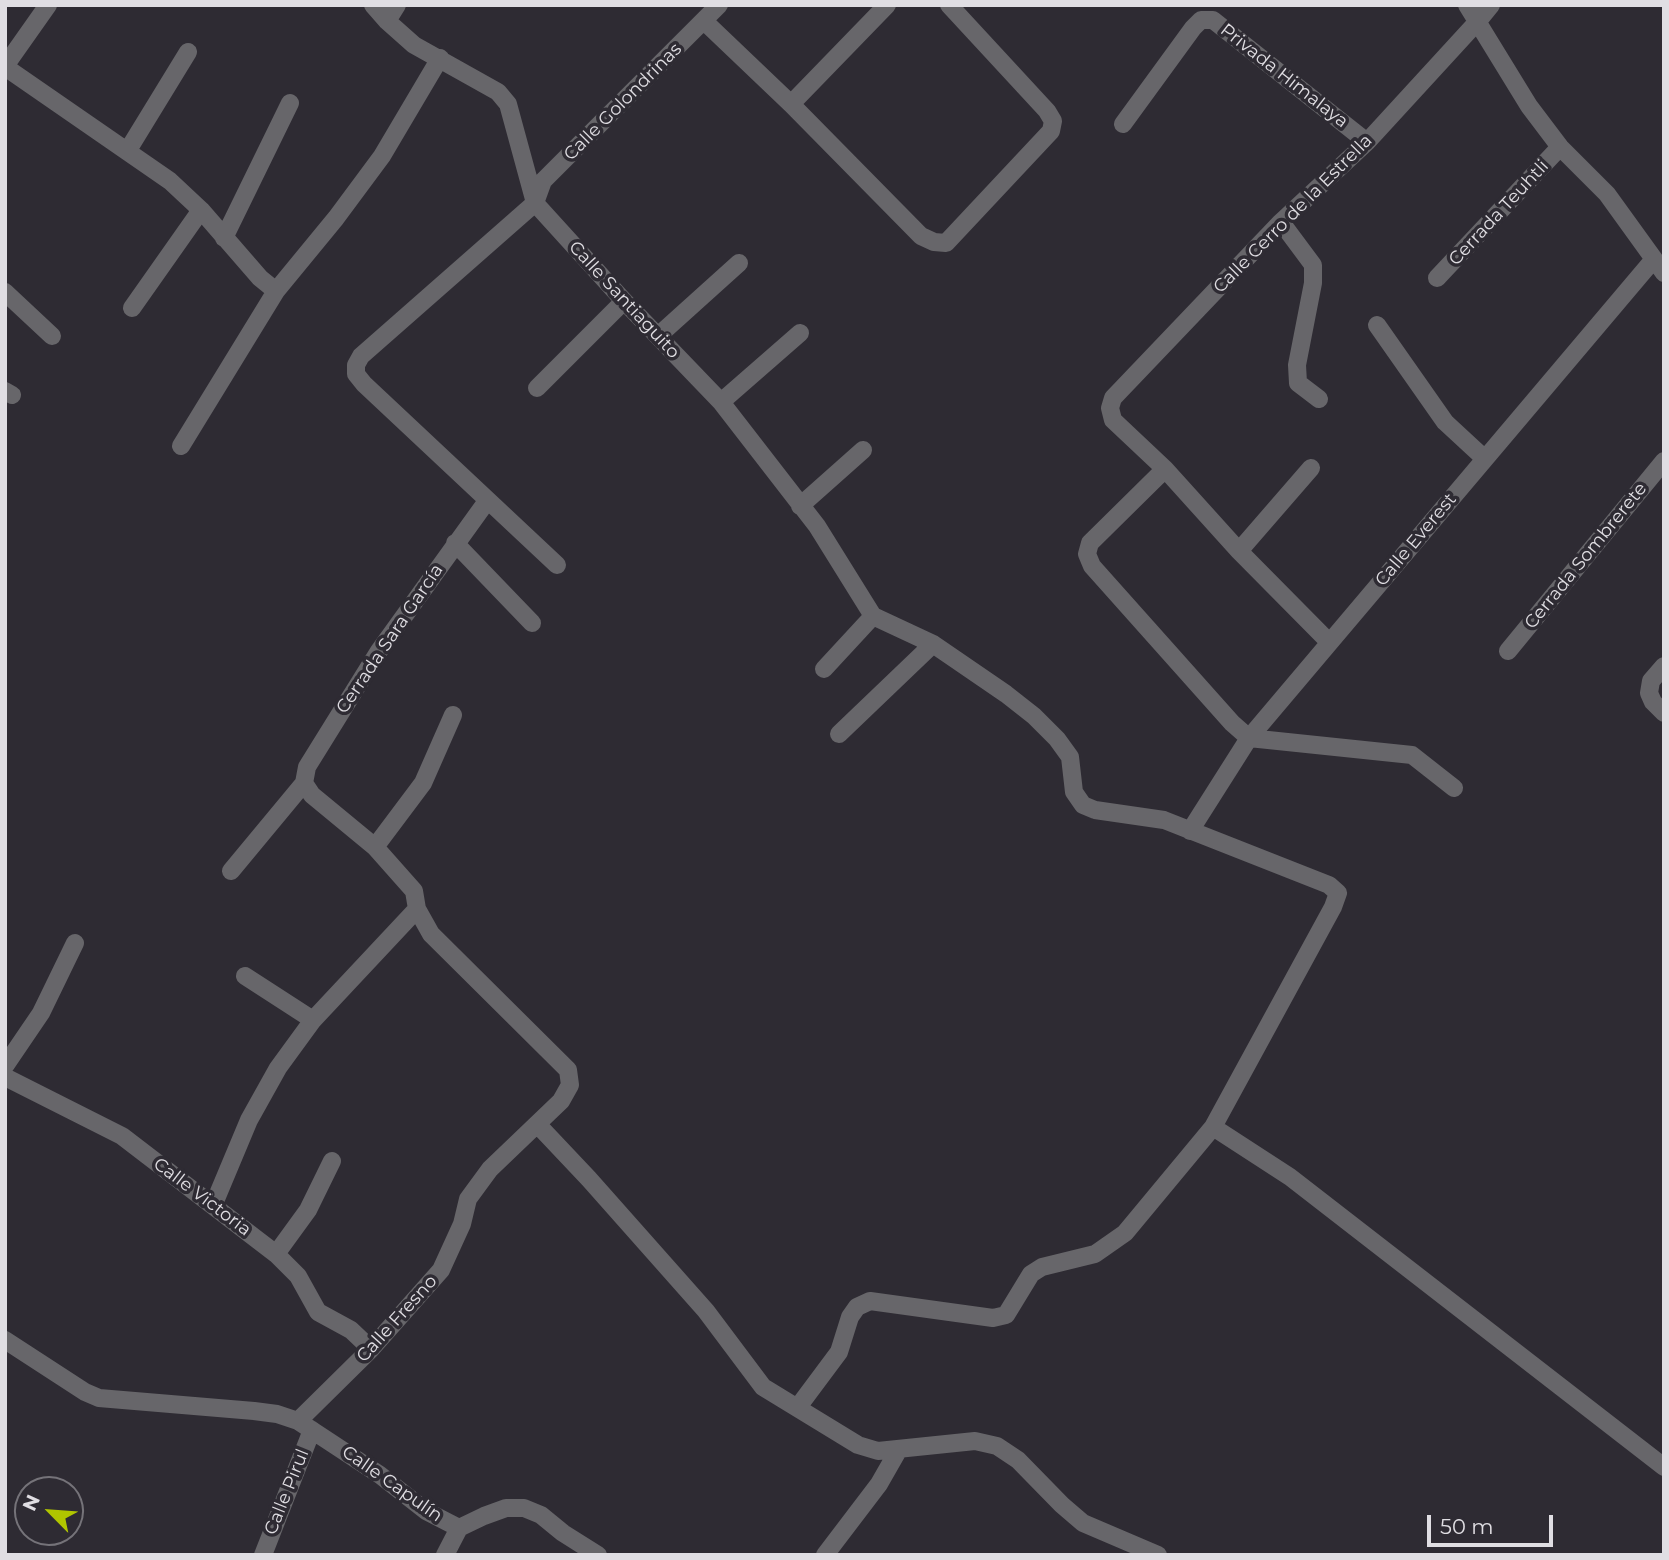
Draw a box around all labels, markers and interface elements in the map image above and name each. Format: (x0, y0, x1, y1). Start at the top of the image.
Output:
street label: Privada Himalaya (1216, 19, 1352, 133)
street label: Calle Golondrinas (560, 39, 686, 165)
street label: Calle Cerro de la Estrella (1209, 130, 1377, 298)
street label: Cerrada Teuhtli (1445, 156, 1553, 270)
street label: Calle Santiaguito (564, 237, 684, 363)
street label: Cerrada Sombrerete (1520, 478, 1652, 634)
street label: Calle Everest (1371, 489, 1461, 591)
street label: Cerrada Sara García (332, 560, 448, 718)
street label: Calle Victoria (149, 1153, 255, 1241)
street label: Calle Fresno (352, 1271, 442, 1367)
street label: Calle Capulín (338, 1441, 446, 1527)
street label: Calle Pirul (260, 1446, 314, 1538)
north arrow (14, 1476, 84, 1546)
text: N (18, 1491, 45, 1515)
scale bar (1431, 1500, 1557, 1544)
text: 50 m (1440, 1514, 1494, 1539)

